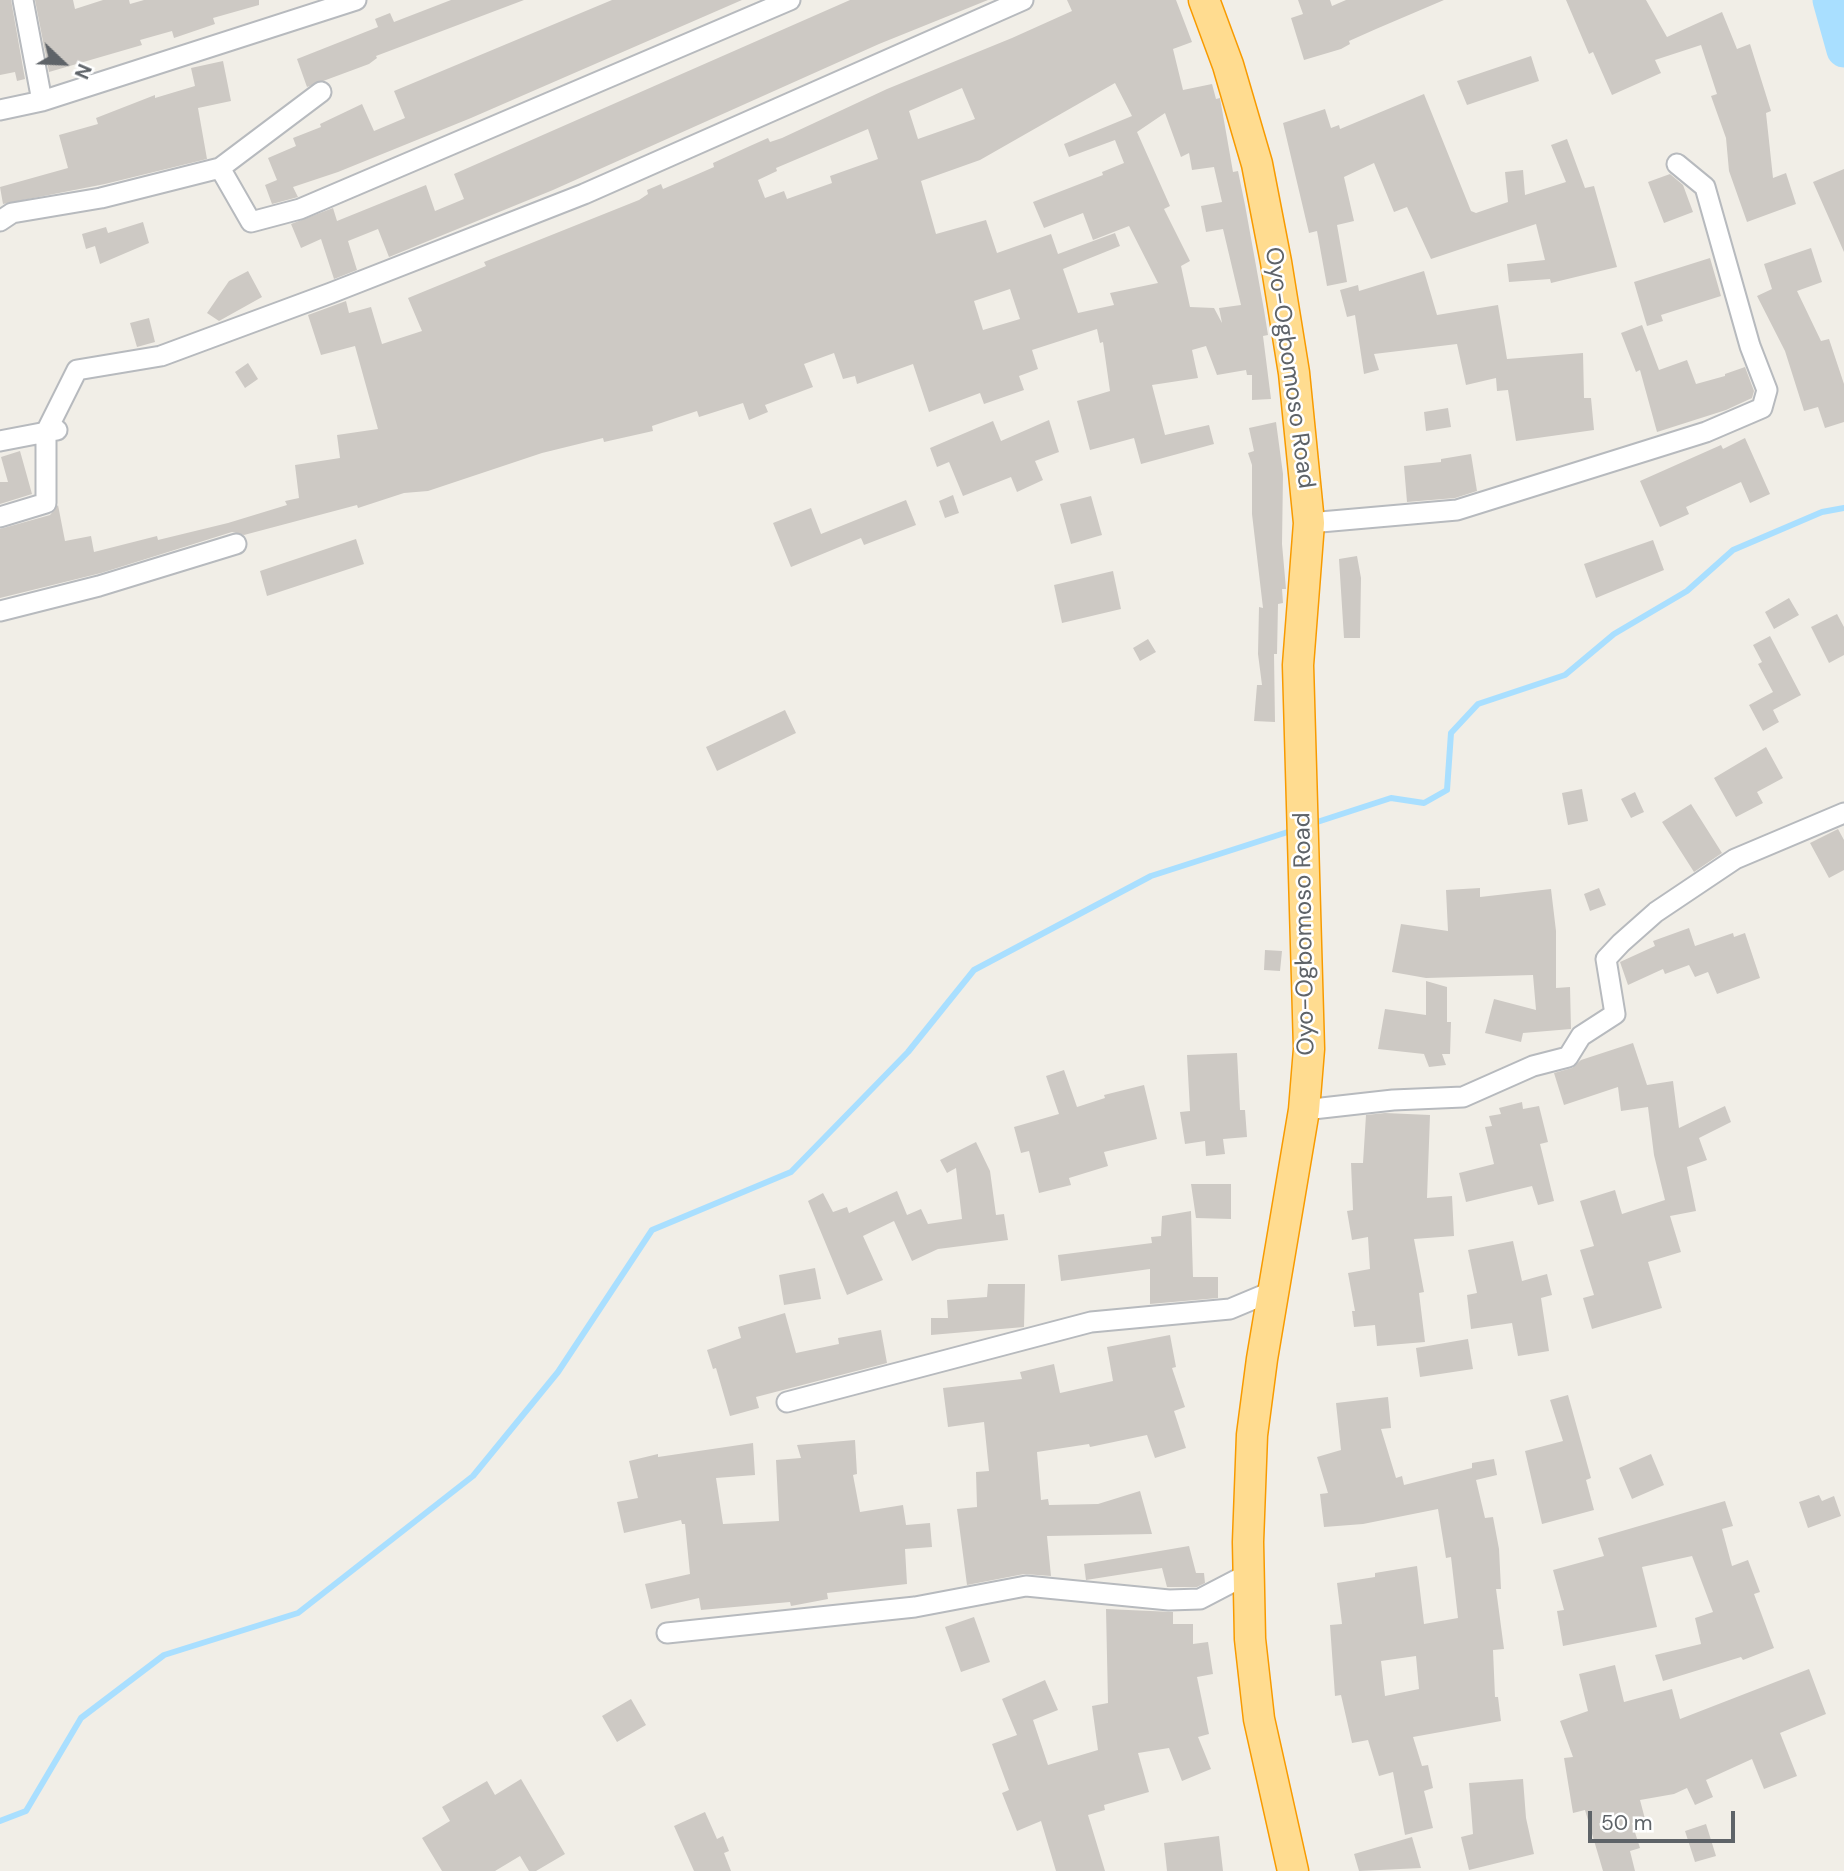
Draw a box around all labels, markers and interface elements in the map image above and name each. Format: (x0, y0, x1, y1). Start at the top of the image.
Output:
north arrow (28, 28, 98, 98)
text: N (69, 60, 97, 83)
street label: Oyo-Ogbomoso Road (1258, 245, 1320, 491)
street label: Oyo-Ogbomoso Road (1288, 812, 1322, 1056)
scale bar (1592, 1798, 1739, 1842)
text: 50 m (1601, 1809, 1652, 1837)

